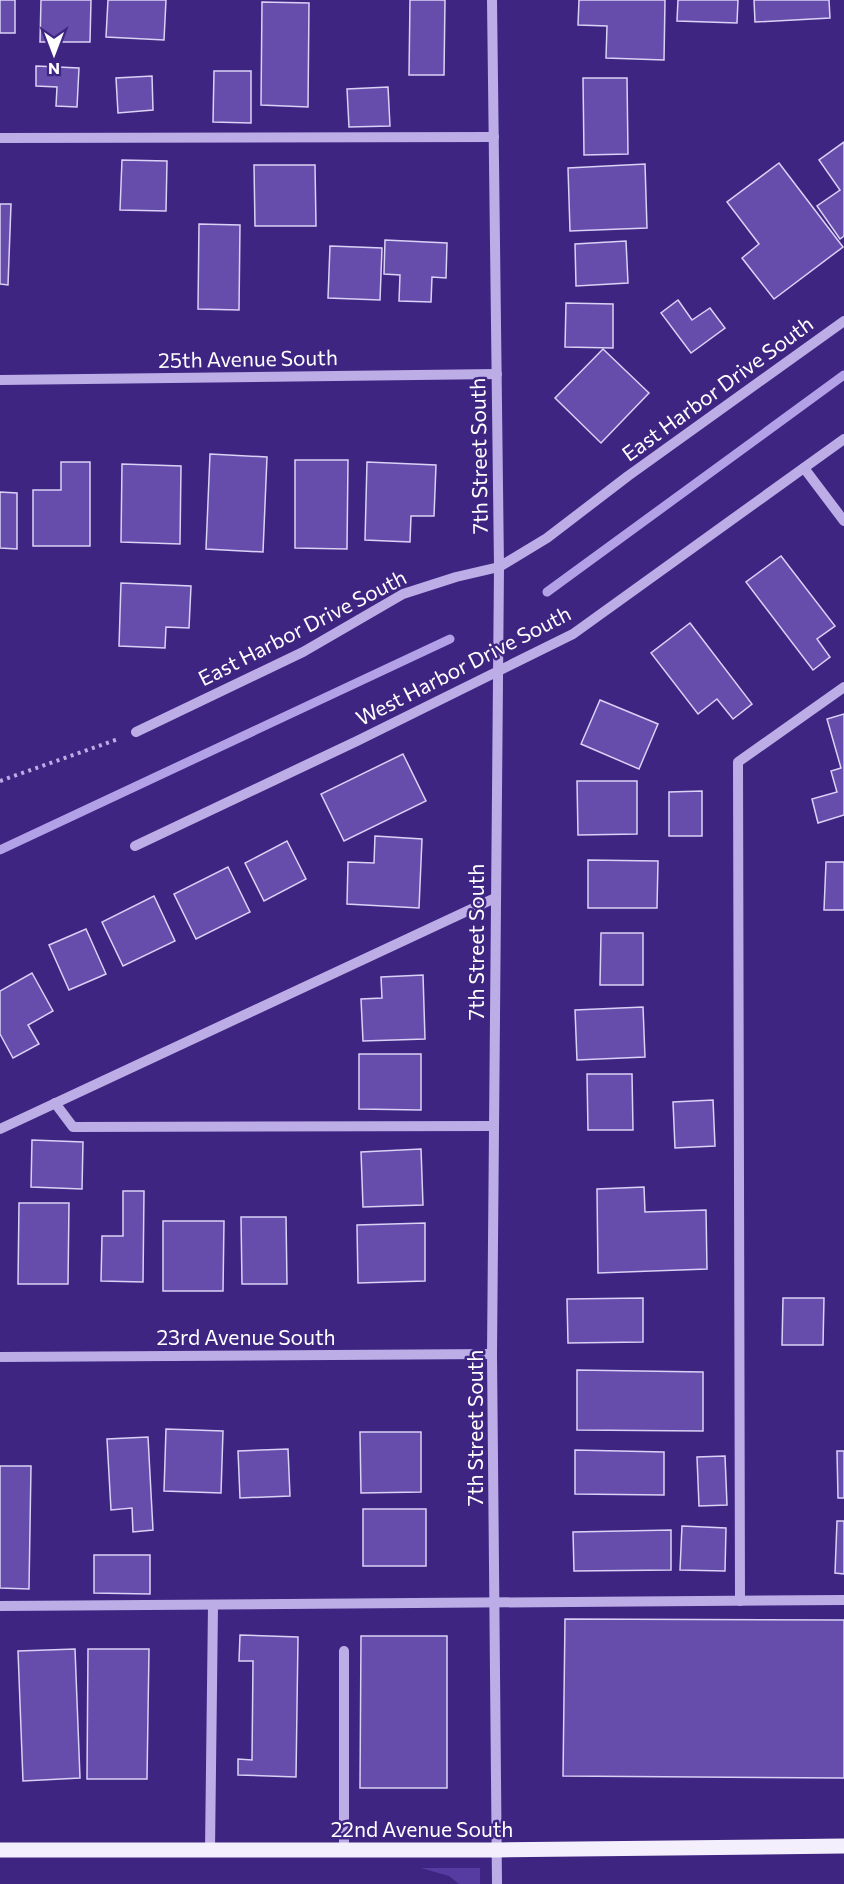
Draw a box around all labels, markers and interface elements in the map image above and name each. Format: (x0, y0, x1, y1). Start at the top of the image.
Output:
north arrow (24, 24, 84, 84)
text: N (48, 60, 60, 79)
street label: East Harbor Drive South (617, 310, 817, 466)
street label: 25th Avenue South (158, 344, 338, 372)
street label: 7th Street South (464, 378, 492, 534)
street label: East Harbor Drive South (194, 564, 410, 690)
street label: West Harbor Drive South (351, 600, 575, 730)
street label: 7th Street South (463, 864, 488, 1020)
street label: 23rd Avenue South (156, 1324, 336, 1349)
street label: 7th Street South (462, 1350, 487, 1506)
street label: 22nd Avenue South (331, 1816, 513, 1841)

